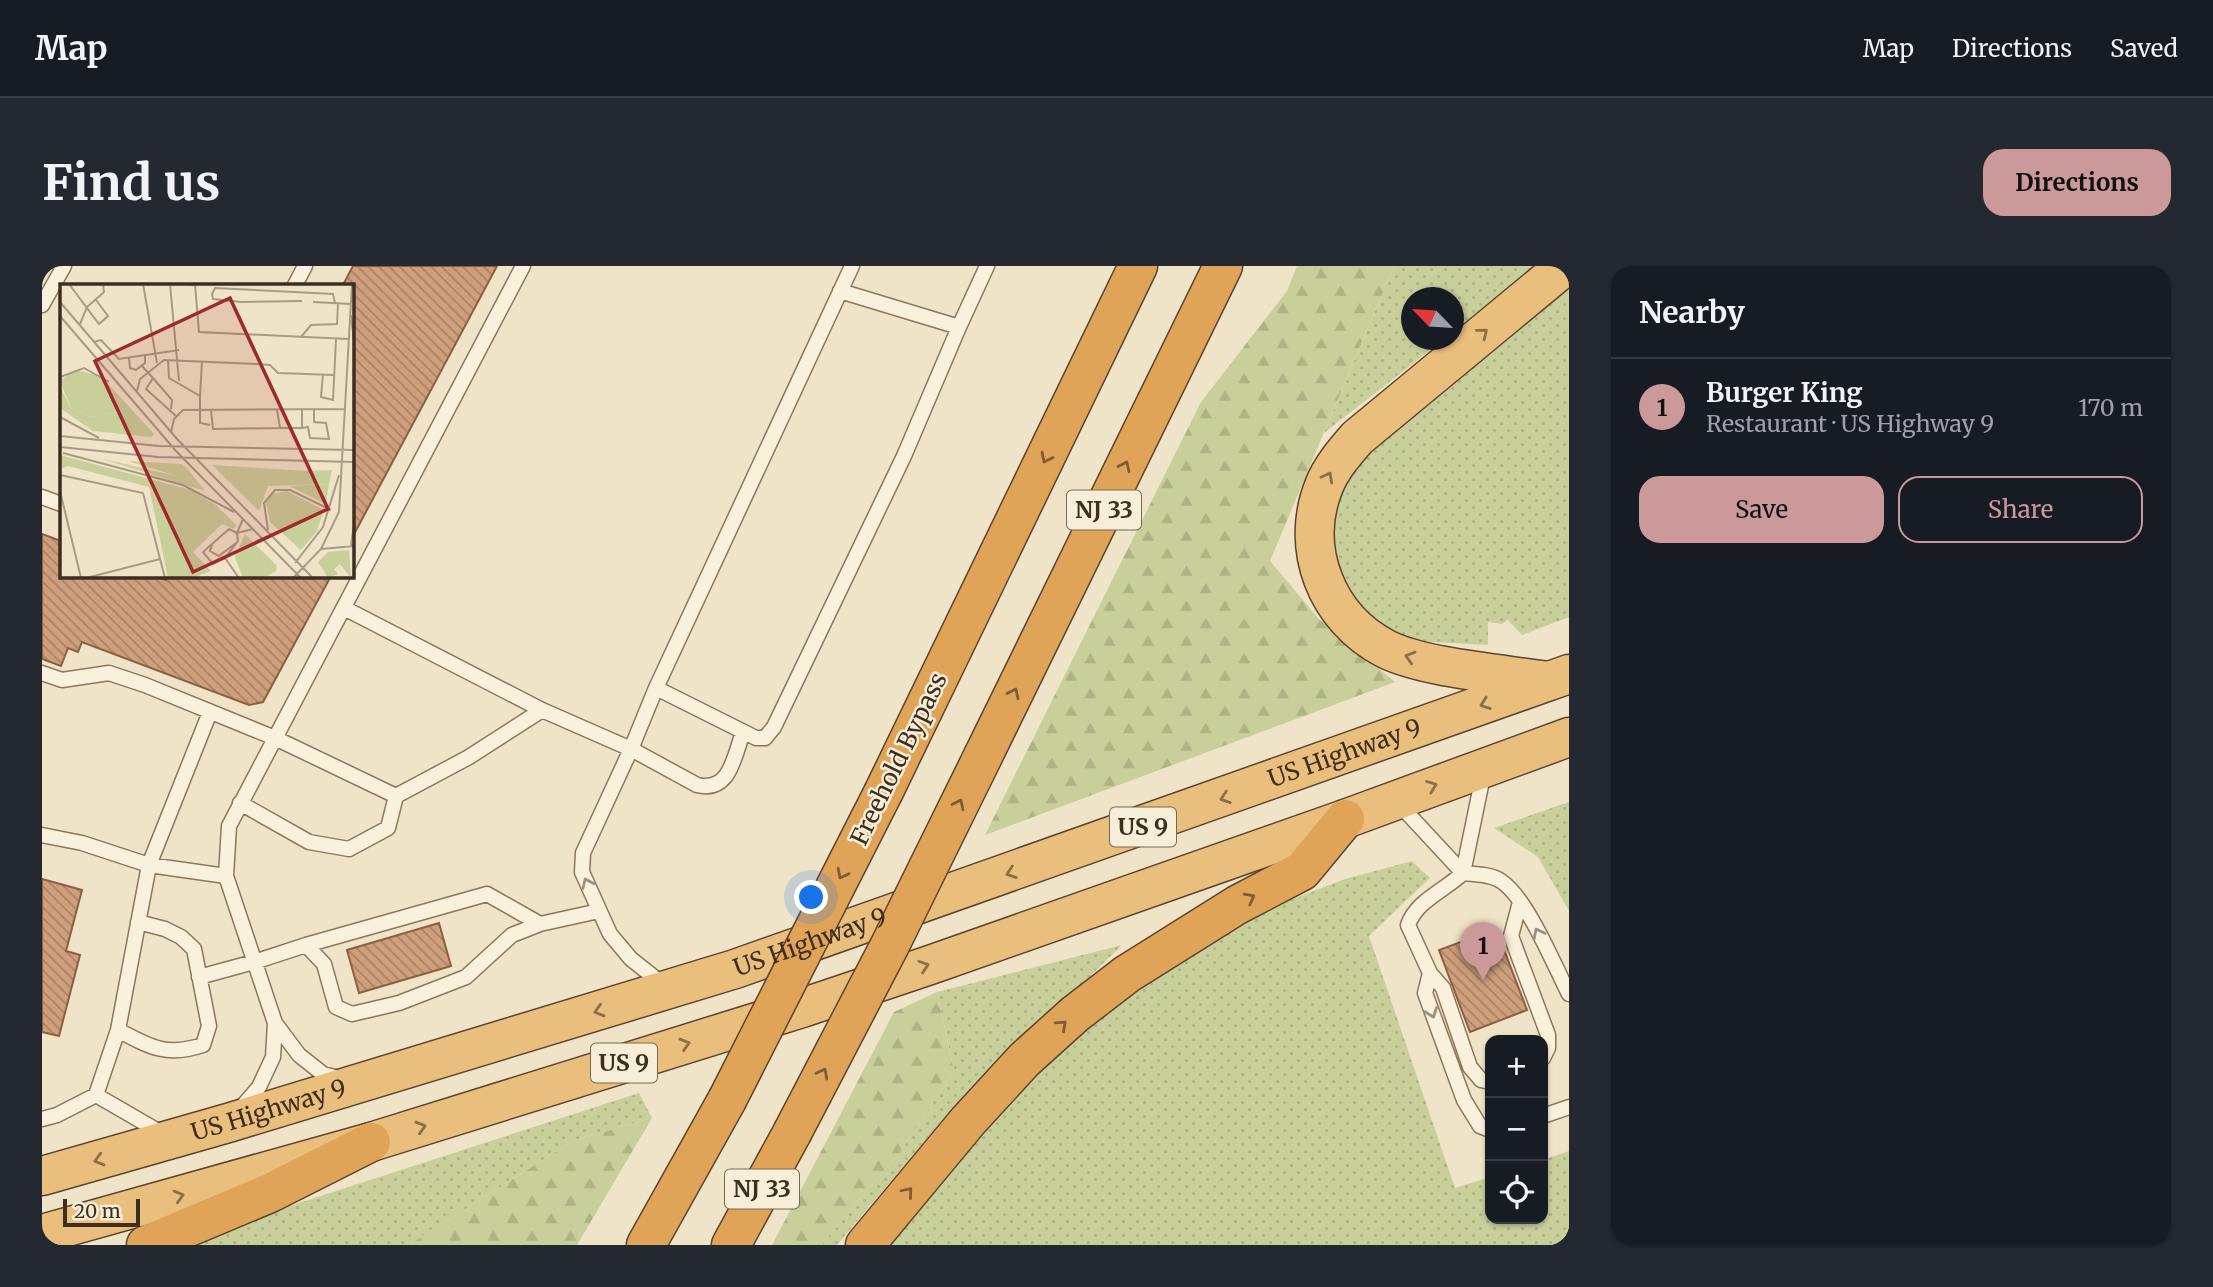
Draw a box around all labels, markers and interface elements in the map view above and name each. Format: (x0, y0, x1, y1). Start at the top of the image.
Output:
text: Map (35, 28, 108, 69)
text: Map (1863, 33, 1914, 64)
text: Directions (1952, 33, 2072, 64)
text: Saved (2110, 33, 2178, 64)
button: Directions (1983, 149, 2171, 216)
text: Find us (42, 152, 220, 213)
inset map (60, 284, 354, 578)
north arrow (1401, 287, 1464, 350)
text: Nearby (1639, 293, 1745, 331)
one-way arrow (1476, 329, 1488, 342)
text: Burger King (1706, 376, 1863, 409)
text: 1 (1657, 393, 1667, 422)
text: 170 m (2078, 393, 2143, 422)
text: Restaurant · US Highway 9 (1706, 409, 1994, 438)
one-way arrow (1040, 451, 1054, 463)
one-way arrow (1117, 461, 1131, 473)
one-way arrow (1320, 472, 1334, 484)
button: Save (1639, 476, 1884, 543)
button: Share (1898, 476, 2143, 543)
road number: NJ 33 (1067, 490, 1141, 530)
one-way arrow (1404, 651, 1416, 665)
street label: Freehold Bypass (843, 667, 954, 850)
one-way arrow (1006, 688, 1020, 700)
one-way arrow (1480, 696, 1492, 710)
street label: US Highway 9 (1264, 711, 1425, 794)
one-way arrow (1425, 780, 1437, 794)
one-way arrow (1220, 790, 1232, 804)
one-way arrow (951, 799, 965, 811)
road number: US 9 (1110, 807, 1176, 846)
one-way arrow (1005, 865, 1017, 879)
one-way arrow (837, 867, 851, 879)
one-way arrow (581, 878, 595, 890)
your location (794, 880, 828, 914)
one-way arrow (1243, 893, 1255, 907)
street label: US Highway 9 (729, 901, 891, 983)
pin: 1 (1460, 922, 1506, 980)
one-way arrow (1532, 928, 1546, 940)
one-way arrow (918, 960, 930, 975)
one-way arrow (593, 1002, 605, 1017)
one-way arrow (1424, 1007, 1438, 1019)
one-way arrow (1054, 1021, 1067, 1033)
map controls (1485, 1035, 1548, 1224)
button: + (1485, 1035, 1548, 1098)
one-way arrow (678, 1038, 691, 1052)
road number: US 9 (591, 1044, 657, 1083)
one-way arrow (815, 1068, 829, 1080)
street label: US Highway 9 (187, 1072, 350, 1148)
button: − (1485, 1098, 1548, 1161)
one-way arrow (415, 1120, 427, 1135)
one-way arrow (93, 1152, 105, 1166)
button: locate (1485, 1161, 1548, 1224)
road number: NJ 33 (725, 1170, 799, 1208)
one-way arrow (900, 1188, 913, 1200)
one-way arrow (172, 1189, 184, 1204)
scale bar (63, 1196, 140, 1228)
text: 20 m (74, 1199, 121, 1223)

